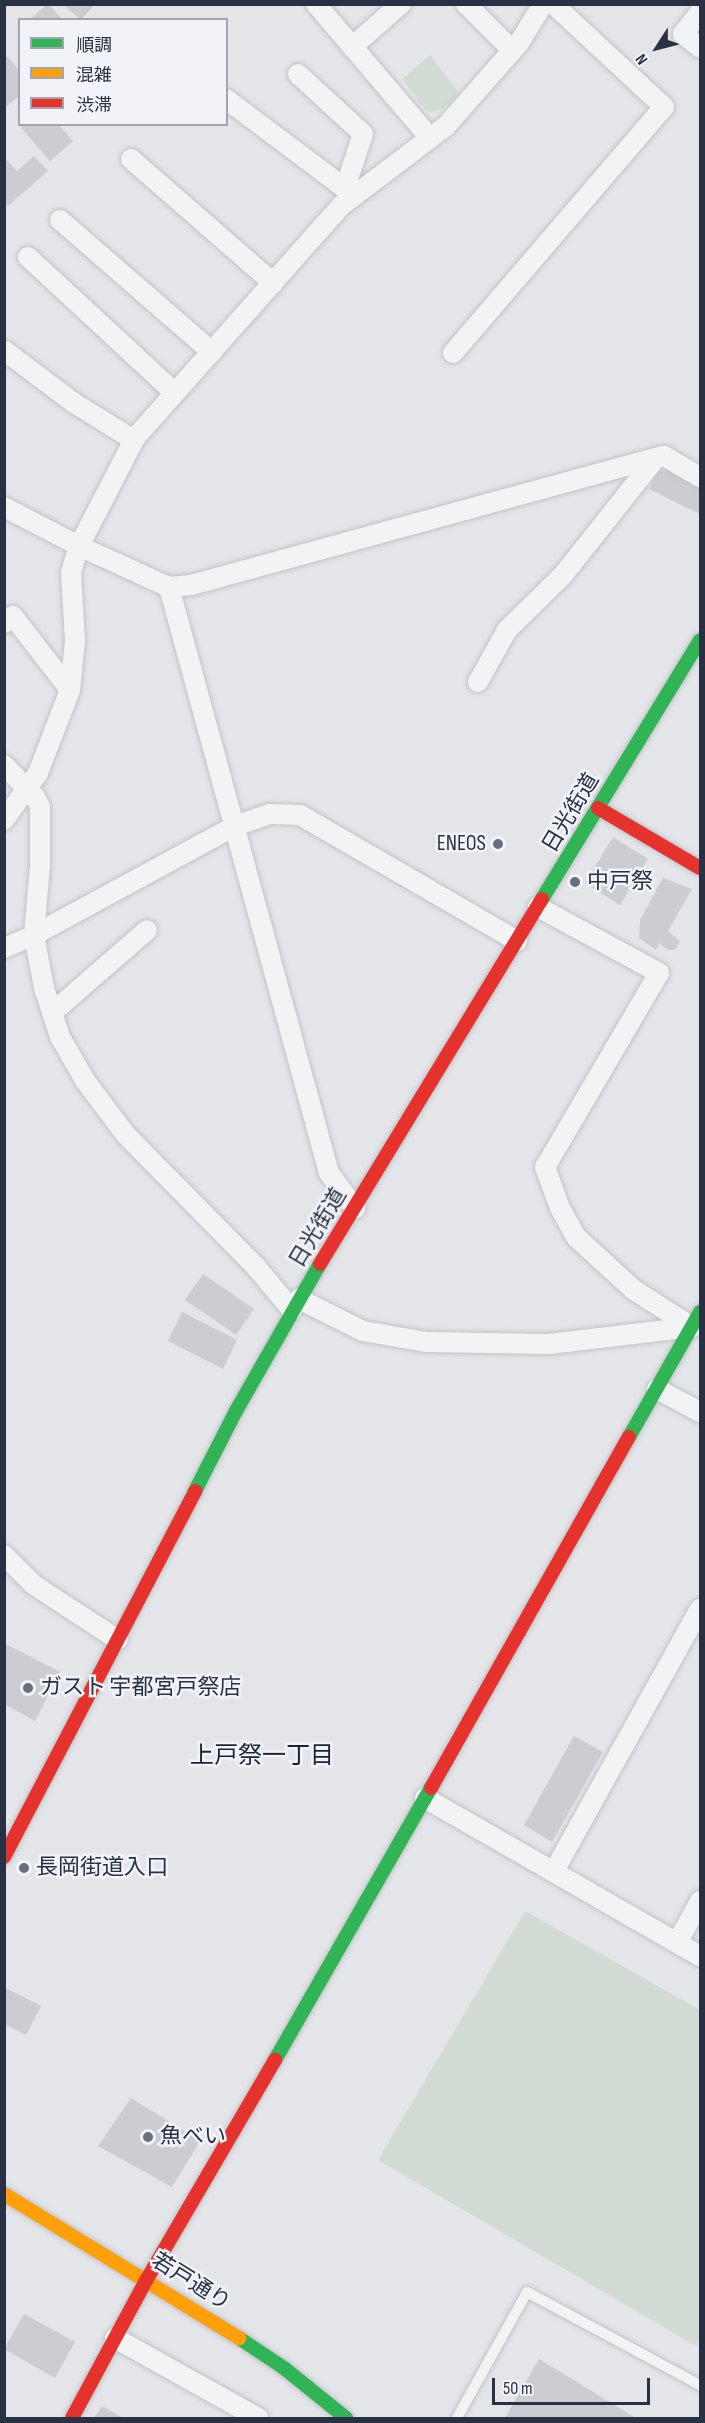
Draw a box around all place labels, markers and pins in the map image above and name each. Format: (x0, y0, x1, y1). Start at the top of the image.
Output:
place label: ENEOS (437, 831, 486, 857)
marker: ENEOS (491, 837, 505, 851)
place label: 中戸祭 (587, 869, 653, 895)
marker: 中戸祭 (568, 875, 582, 889)
place label: ガスト 宇都宮戸祭店 (40, 1675, 241, 1701)
marker: ガスト 宇都宮戸祭店 (21, 1681, 35, 1695)
place label: 長岡街道入口 (36, 1855, 168, 1881)
marker: 長岡街道入口 (17, 1861, 31, 1875)
place label: 魚べい (160, 2124, 226, 2150)
marker: 魚べい (141, 2130, 155, 2144)

